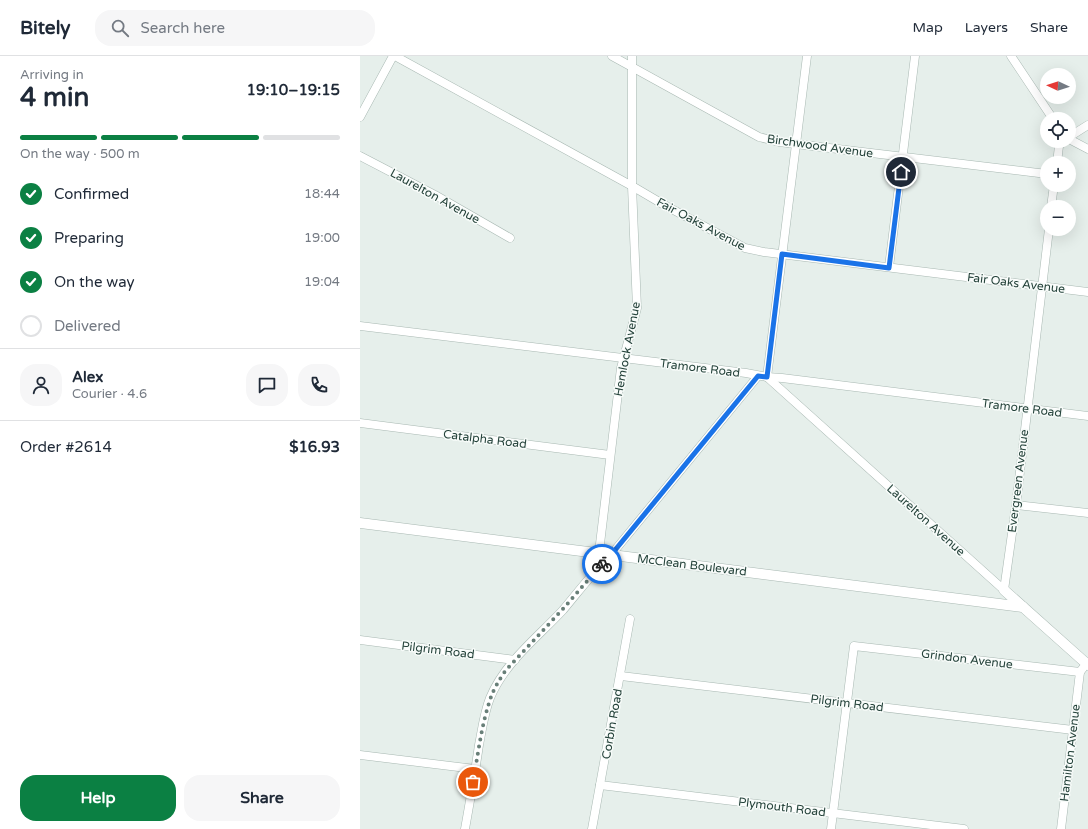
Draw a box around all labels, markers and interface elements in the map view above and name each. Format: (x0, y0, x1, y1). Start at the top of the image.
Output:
search box (95, 10, 375, 46)
text: Bitely (20, 17, 71, 39)
icon: search (109, 17, 131, 39)
text: Search here (141, 19, 225, 37)
text: Map (913, 19, 943, 36)
text: Layers (965, 19, 1008, 36)
text: Share (1030, 19, 1068, 36)
text: Arriving in (20, 67, 84, 83)
north arrow (1040, 68, 1076, 104)
map controls (1040, 68, 1076, 236)
text: 19:10–19:15 (247, 81, 340, 99)
text: 4 min (20, 82, 89, 113)
button: locate (1040, 112, 1076, 148)
street label: Birchwood Avenue (766, 132, 874, 160)
text: On the way · 500 m (20, 146, 140, 162)
pin (884, 155, 918, 189)
button: + (1040, 156, 1076, 192)
icon: home (890, 161, 912, 183)
street label: Laurelton Avenue (388, 166, 482, 227)
icon: check (20, 183, 42, 205)
text: Confirmed (54, 185, 129, 203)
text: 18:44 (304, 186, 340, 202)
street label: Fair Oaks Avenue (654, 195, 748, 253)
button: − (1040, 200, 1076, 236)
icon: check (20, 227, 42, 249)
text: Preparing (54, 229, 124, 247)
text: 19:00 (304, 230, 340, 246)
street label: Fair Oaks Avenue (966, 270, 1066, 296)
icon: check (20, 271, 42, 293)
text: On the way (54, 273, 134, 291)
text: 19:04 (304, 274, 340, 290)
street label: Hemlock Avenue (611, 300, 643, 397)
text: Delivered (54, 317, 121, 335)
street label: Tramore Road (659, 356, 741, 380)
button: person (20, 364, 62, 406)
button: chat (246, 364, 288, 406)
button: phone (298, 364, 340, 406)
text: Alex (72, 368, 103, 386)
text: Courier · 4.6 (72, 386, 147, 402)
street label: Tramore Road (981, 396, 1063, 420)
street label: Catalpha Road (442, 427, 528, 451)
street label: Evergreen Avenue (1005, 428, 1031, 533)
text: Order #2614 (20, 438, 112, 456)
text: $16.93 (289, 438, 340, 456)
street label: Laurelton Avenue (884, 481, 968, 559)
courier (582, 544, 622, 584)
street label: McClean Boulevard (636, 551, 748, 579)
icon: bike (591, 553, 613, 575)
street label: Pilgrim Road (401, 639, 475, 661)
street label: Grindon Avenue (920, 646, 1014, 672)
street label: Corbin Road (599, 688, 625, 760)
street label: Pilgrim Road (810, 692, 884, 714)
street label: Hamilton Avenue (1057, 703, 1083, 802)
pin (456, 765, 490, 799)
icon: bag (462, 771, 484, 793)
button: Help (20, 775, 176, 821)
button: Share (184, 775, 340, 821)
street label: Plymouth Road (737, 795, 827, 819)

